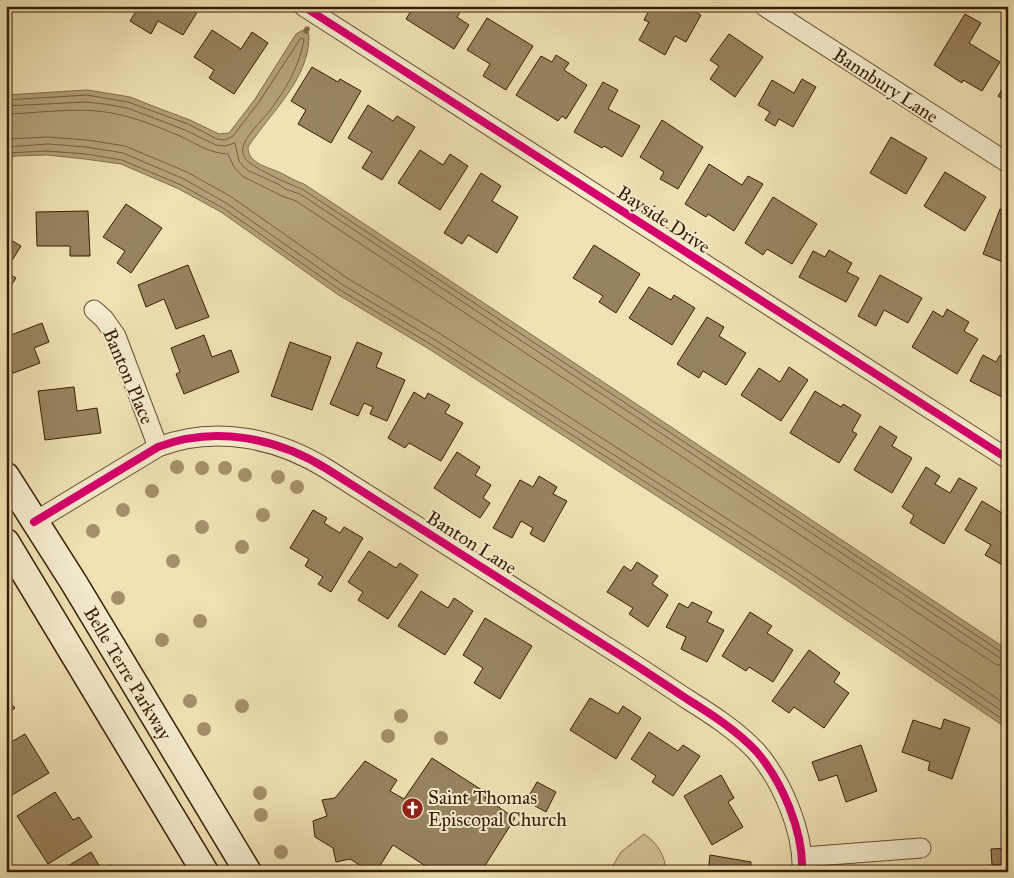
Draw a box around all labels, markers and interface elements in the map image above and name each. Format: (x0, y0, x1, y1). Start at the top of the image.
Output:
street label: Bannbury Lane (829, 43, 943, 128)
street label: Bayside Drive (613, 181, 715, 258)
street label: Banton Place (98, 325, 159, 428)
street label: Banton Lane (422, 506, 521, 579)
street label: Belle Terre Parkway (79, 602, 177, 745)
place label: Saint Thomas Episcopal Church (428, 786, 567, 831)
church icon: Saint Thomas Episcopal Church (400, 796, 424, 820)

